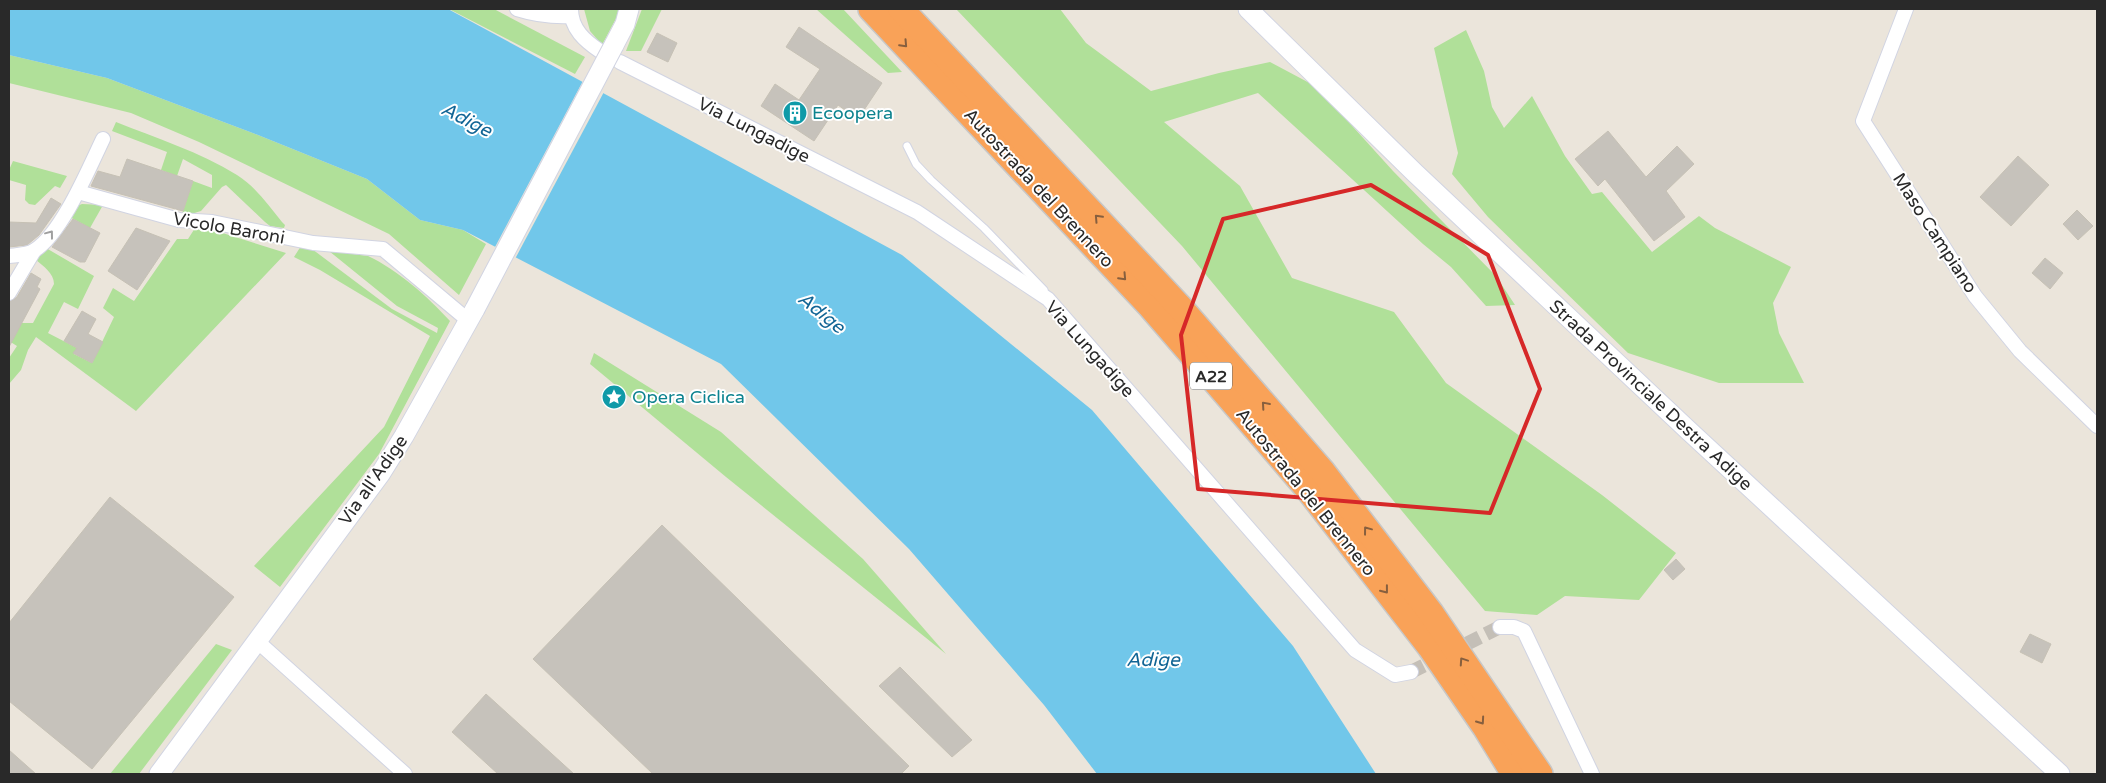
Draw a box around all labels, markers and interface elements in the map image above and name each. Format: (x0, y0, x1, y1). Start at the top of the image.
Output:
one-way arrow (898, 39, 907, 48)
street label: Via Lungadige (694, 92, 814, 168)
water label: Adige (438, 98, 496, 142)
building icon: Ecoopera (782, 100, 808, 126)
place label: Ecoopera (812, 102, 893, 124)
street label: Autostrada del Brennero (959, 104, 1119, 272)
street label: Maso Campiano (1888, 169, 1982, 297)
street label: Vicolo Baroni (171, 207, 287, 249)
one-way arrow (1095, 215, 1104, 224)
one-way arrow (44, 231, 53, 240)
one-way arrow (1117, 272, 1126, 281)
water label: Adige (794, 287, 850, 339)
street label: Strada Provinciale Destra Adige (1545, 295, 1757, 495)
street label: Via Lungadige (1041, 296, 1139, 402)
road number: A22 (1190, 362, 1232, 390)
place icon: Opera Ciclica (601, 384, 627, 410)
place label: Opera Ciclica (632, 386, 745, 408)
one-way arrow (1261, 401, 1270, 410)
street label: Autostrada del Brennero (1231, 403, 1381, 581)
street label: Via all'Adige (334, 431, 412, 529)
one-way arrow (1365, 527, 1373, 536)
one-way arrow (1379, 584, 1388, 593)
water label: Adige (1126, 649, 1181, 671)
one-way arrow (1460, 658, 1470, 667)
one-way arrow (1475, 715, 1484, 725)

